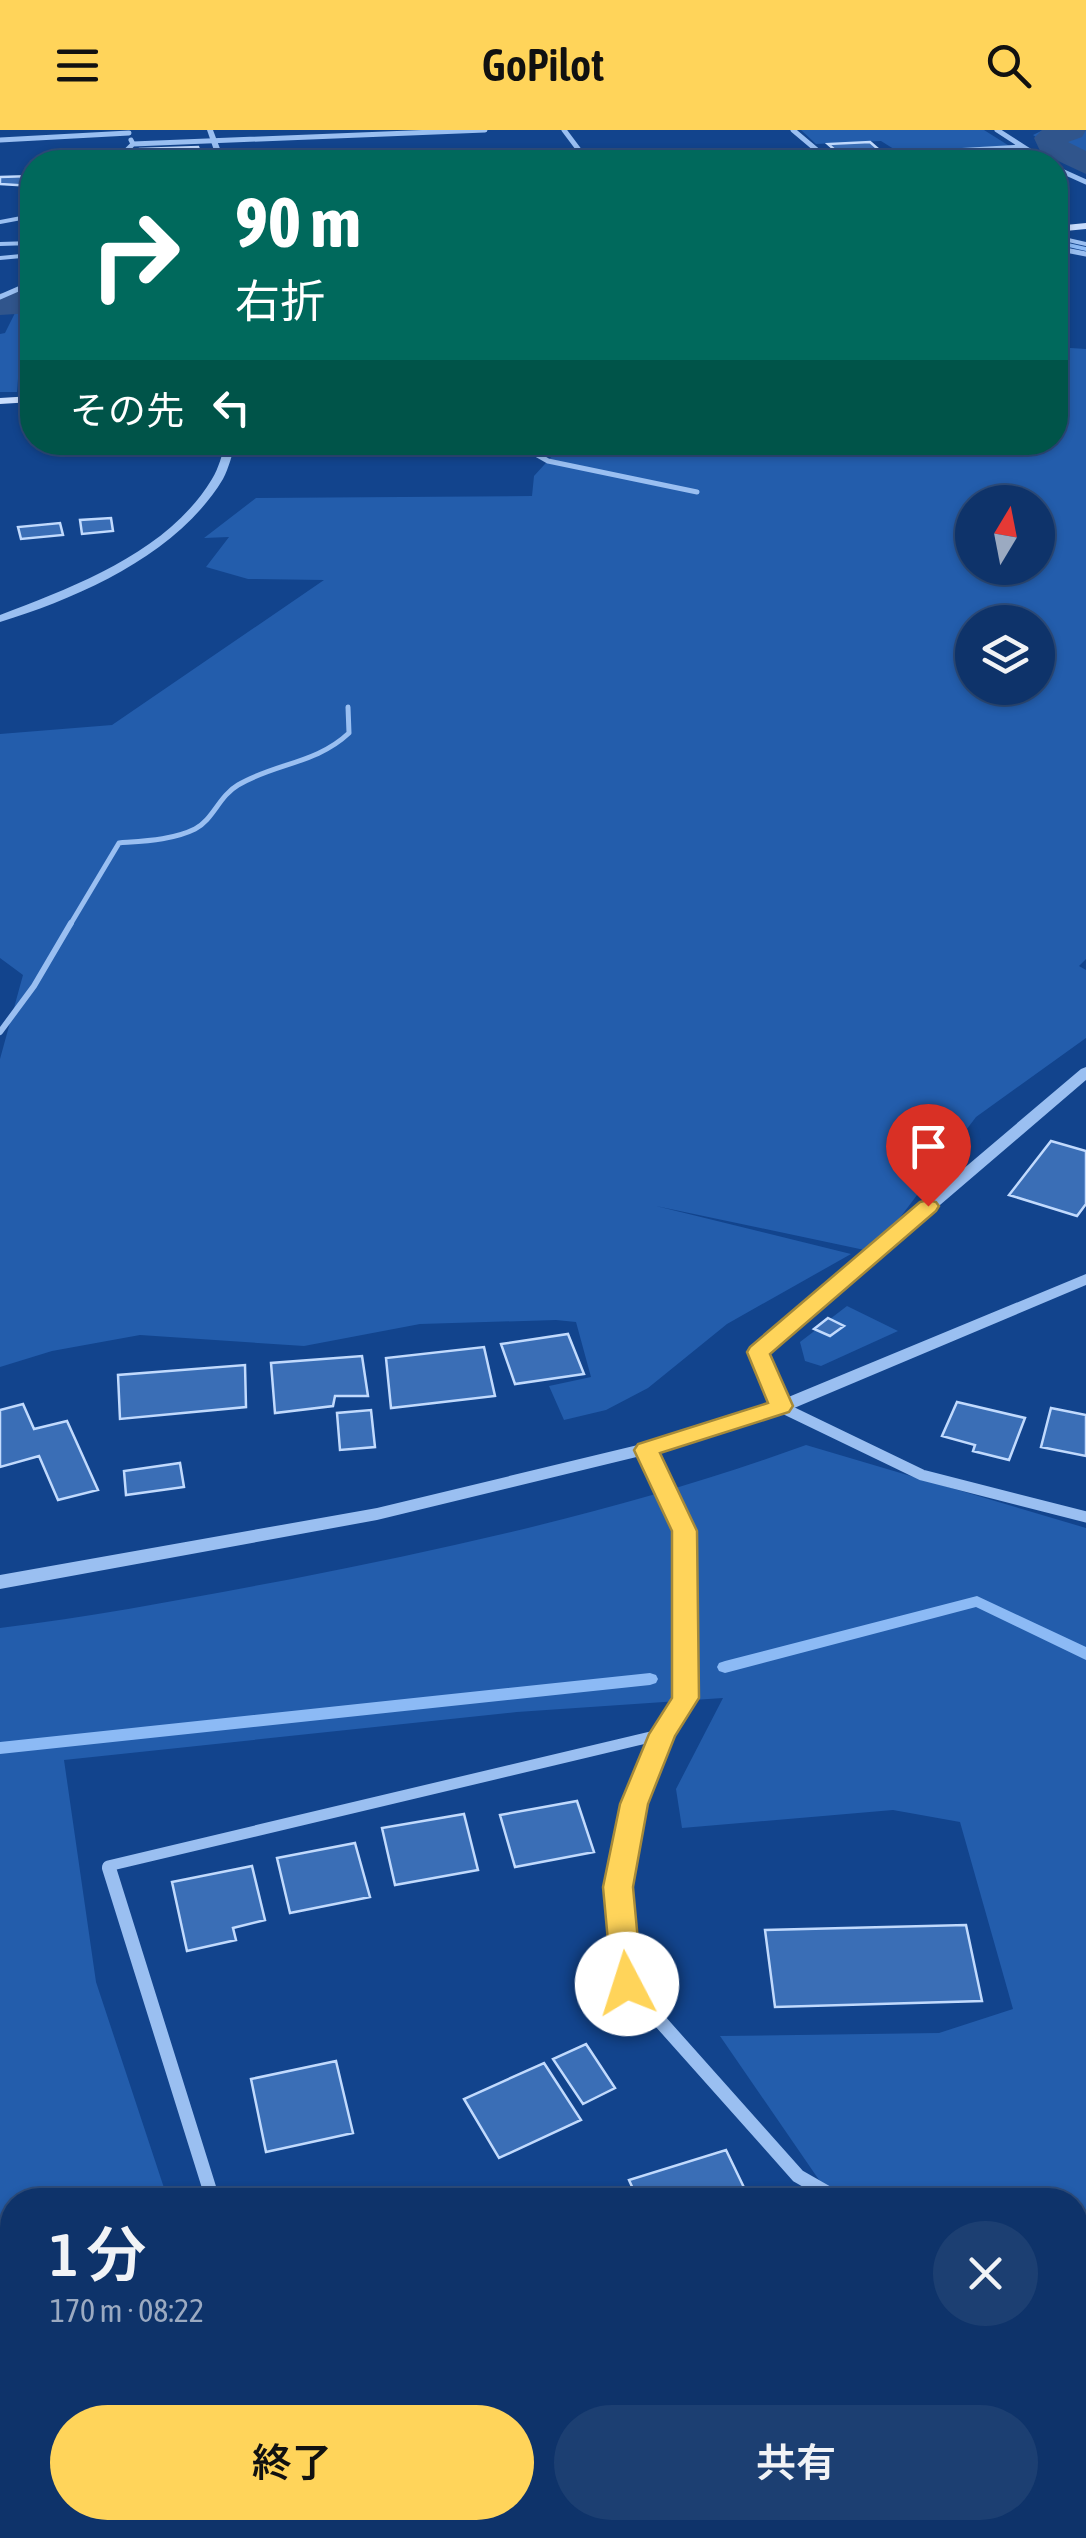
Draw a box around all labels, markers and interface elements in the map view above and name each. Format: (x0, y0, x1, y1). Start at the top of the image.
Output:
icon: menu (50, 38, 105, 93)
icon: search (981, 38, 1036, 93)
text: GoPilot (482, 39, 604, 91)
text: 90 m (235, 182, 361, 262)
icon: right (70, 190, 200, 320)
text: 右折 (235, 275, 325, 327)
icon: left (204, 380, 259, 435)
text: その先 (70, 389, 184, 432)
north arrow (955, 485, 1055, 585)
map controls (955, 485, 1055, 705)
button: layers (955, 605, 1055, 705)
pin (886, 1104, 971, 1207)
icon: arrive (901, 1119, 956, 1174)
position arrow (575, 1932, 679, 2036)
text: 1 分 (50, 2220, 146, 2289)
button: close (933, 2221, 1038, 2326)
text: 170 m · 08:22 (50, 2292, 204, 2329)
button: 終了 (50, 2405, 534, 2520)
button: 共有 (554, 2405, 1038, 2520)

